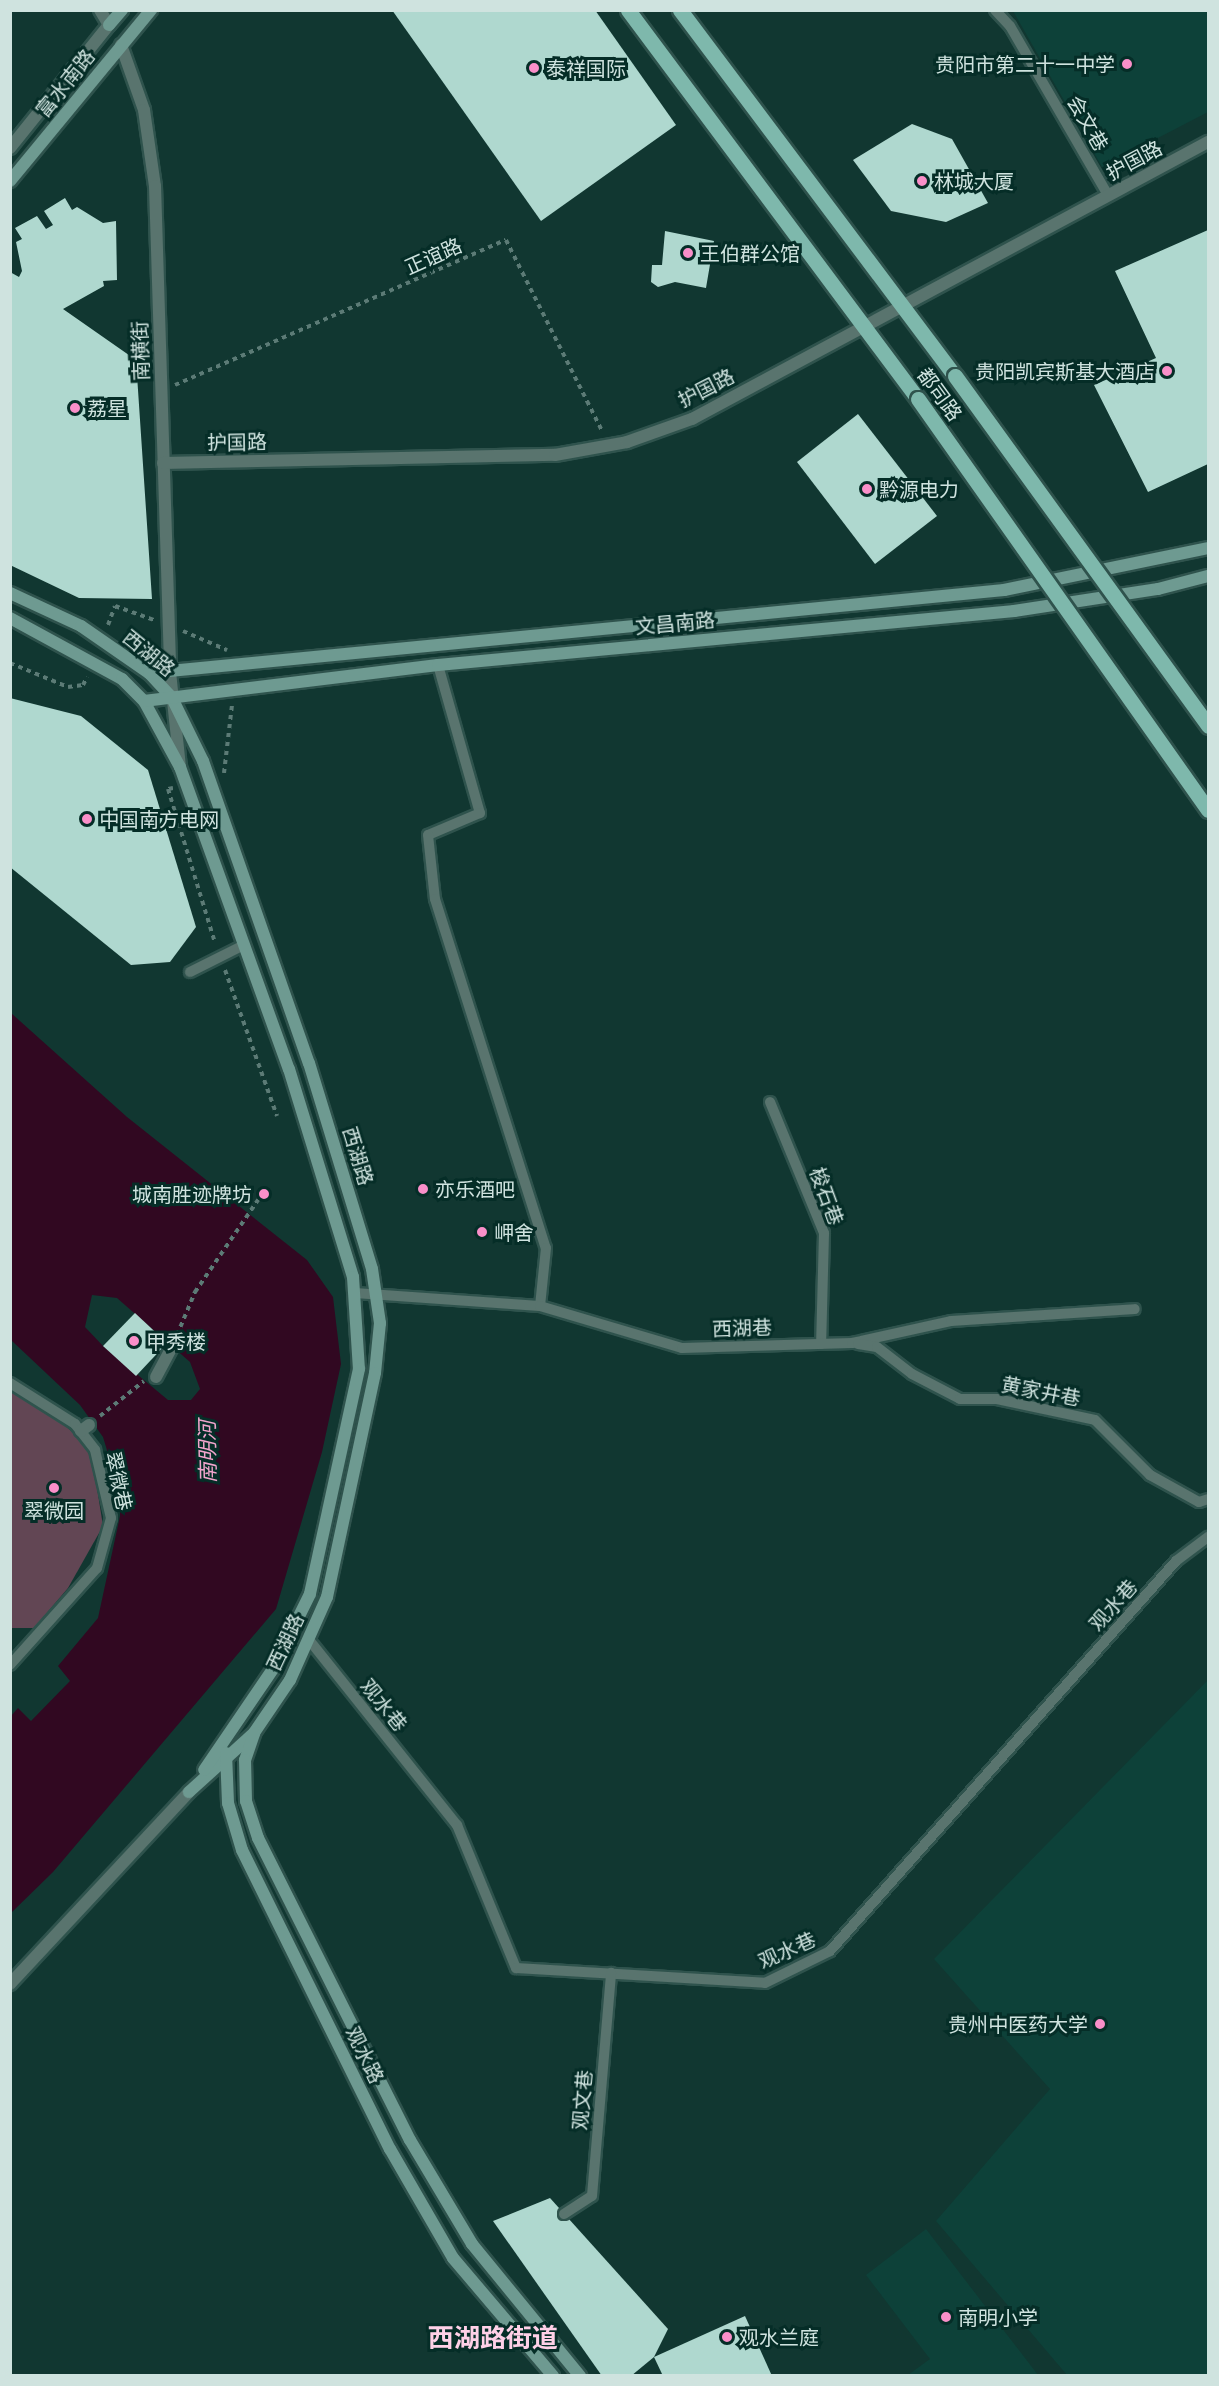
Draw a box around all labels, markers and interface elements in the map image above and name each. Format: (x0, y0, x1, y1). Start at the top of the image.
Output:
street label: 富水南路 (31, 44, 99, 122)
place label: 贵阳市第二十一中学 (935, 52, 1115, 76)
place label: 泰祥国际 (546, 56, 626, 80)
marker: 贵阳市第二十一中学 (1120, 57, 1134, 71)
marker: 泰祥国际 (527, 61, 541, 75)
street label: 会文巷 (1063, 91, 1113, 155)
street label: 护国路 (1102, 135, 1166, 185)
place label: 林城大厦 (934, 169, 1014, 193)
marker: 林城大厦 (915, 174, 929, 188)
street label: 正谊路 (401, 233, 465, 279)
place label: 王伯群公馆 (700, 241, 800, 265)
marker: 王伯群公馆 (681, 246, 695, 260)
street label: 南横街 (127, 321, 153, 381)
place label: 贵阳凯宾斯基大酒店 (975, 359, 1155, 383)
street label: 都司路 (913, 363, 967, 425)
street label: 护国路 (674, 364, 738, 412)
marker: 贵阳凯宾斯基大酒店 (1160, 364, 1174, 378)
place label: 荔星 (87, 396, 127, 420)
marker: 荔星 (68, 401, 82, 415)
street label: 护国路 (207, 429, 267, 455)
place label: 黔源电力 (879, 477, 959, 501)
marker: 黔源电力 (860, 482, 874, 496)
street label: 文昌南路 (634, 608, 716, 638)
street label: 西湖路 (118, 625, 180, 681)
place label: 中国南方电网 (99, 807, 219, 831)
marker: 中国南方电网 (80, 812, 94, 826)
street label: 西湖路 (338, 1124, 378, 1188)
street label: 梭石巷 (805, 1164, 849, 1228)
place label: 亦乐酒吧 (435, 1177, 515, 1201)
place label: 城南胜迹牌坊 (132, 1182, 252, 1206)
marker: 亦乐酒吧 (416, 1182, 430, 1196)
marker: 城南胜迹牌坊 (257, 1187, 271, 1201)
place label: 岬舍 (494, 1220, 534, 1244)
marker: 岬舍 (475, 1225, 489, 1239)
street label: 西湖巷 (712, 1315, 772, 1341)
place label: 甲秀楼 (146, 1329, 206, 1353)
marker: 甲秀楼 (127, 1334, 141, 1348)
street label: 黄家井巷 (999, 1372, 1083, 1410)
water label: 南明河 (194, 1420, 220, 1484)
street label: 翠微巷 (101, 1449, 137, 1513)
marker: 翠微园 (47, 1481, 61, 1495)
place label: 翠微园 (24, 1498, 84, 1522)
street label: 观水巷 (1084, 1575, 1142, 1635)
street label: 西湖路 (261, 1610, 309, 1674)
street label: 观水巷 (356, 1674, 412, 1736)
street label: 观水巷 (755, 1927, 819, 1973)
place label: 贵州中医药大学 (948, 2012, 1088, 2036)
marker: 贵州中医药大学 (1093, 2017, 1107, 2031)
street label: 观水路 (341, 2023, 389, 2087)
street label: 观文巷 (567, 2069, 597, 2131)
place label: 南明小学 (958, 2305, 1038, 2329)
marker: 南明小学 (939, 2310, 953, 2324)
district label: 西湖路街道 (428, 2322, 558, 2354)
place label: 观水兰庭 (739, 2325, 819, 2349)
marker: 观水兰庭 (720, 2330, 734, 2344)

